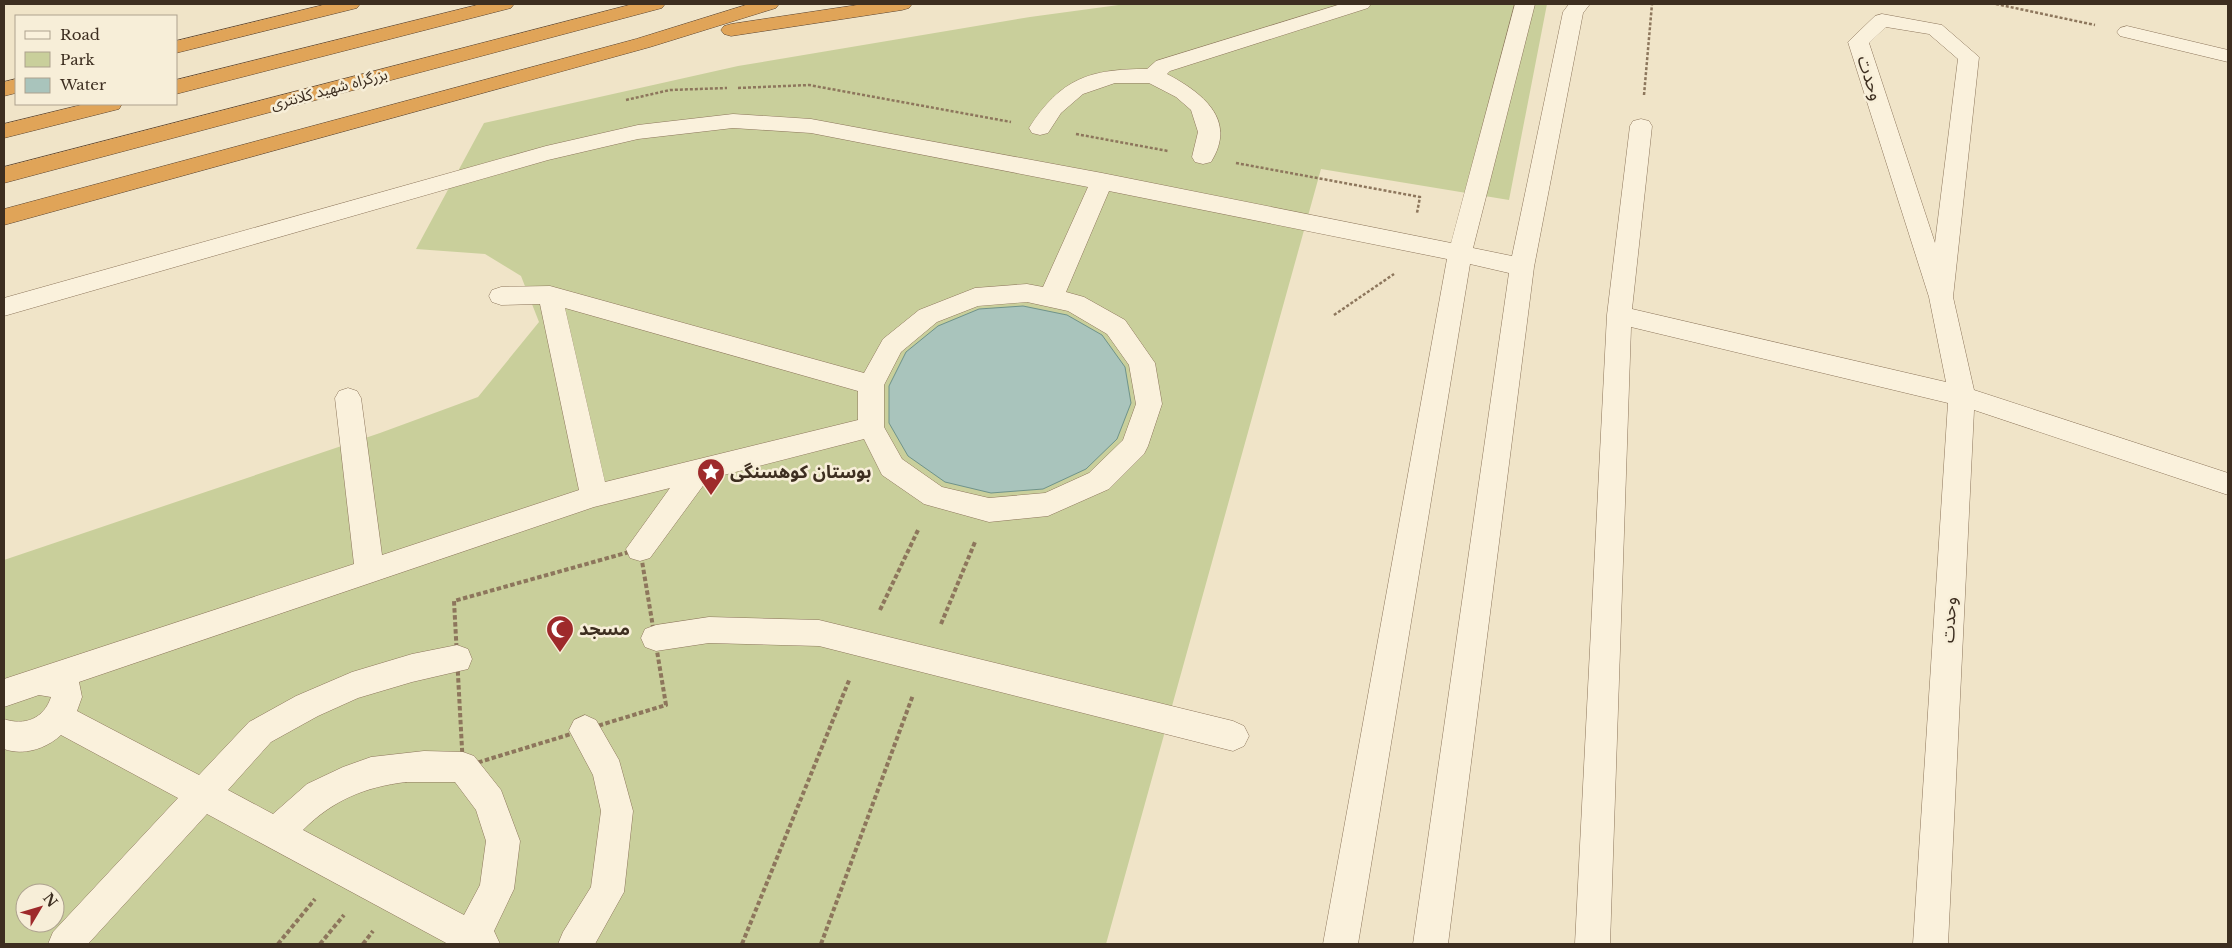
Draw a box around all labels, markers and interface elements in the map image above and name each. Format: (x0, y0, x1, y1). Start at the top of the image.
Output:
legend (15, 15, 178, 105)
text: Road (60, 25, 100, 44)
text: Park (60, 50, 96, 69)
street label: وحدت (1852, 53, 1888, 103)
street label: بزرگراه شهید کلانتری (269, 64, 389, 114)
text: Water (59, 75, 107, 94)
place icon: بوستان کوهسنگی (696, 457, 726, 496)
place label: بوستان کوهسنگی (730, 461, 871, 483)
street label: وحدت (1937, 596, 1961, 644)
mosque icon: مسجد (545, 614, 575, 653)
place label: مسجد (579, 618, 630, 640)
north arrow (15, 883, 65, 933)
text: N (39, 889, 61, 911)

